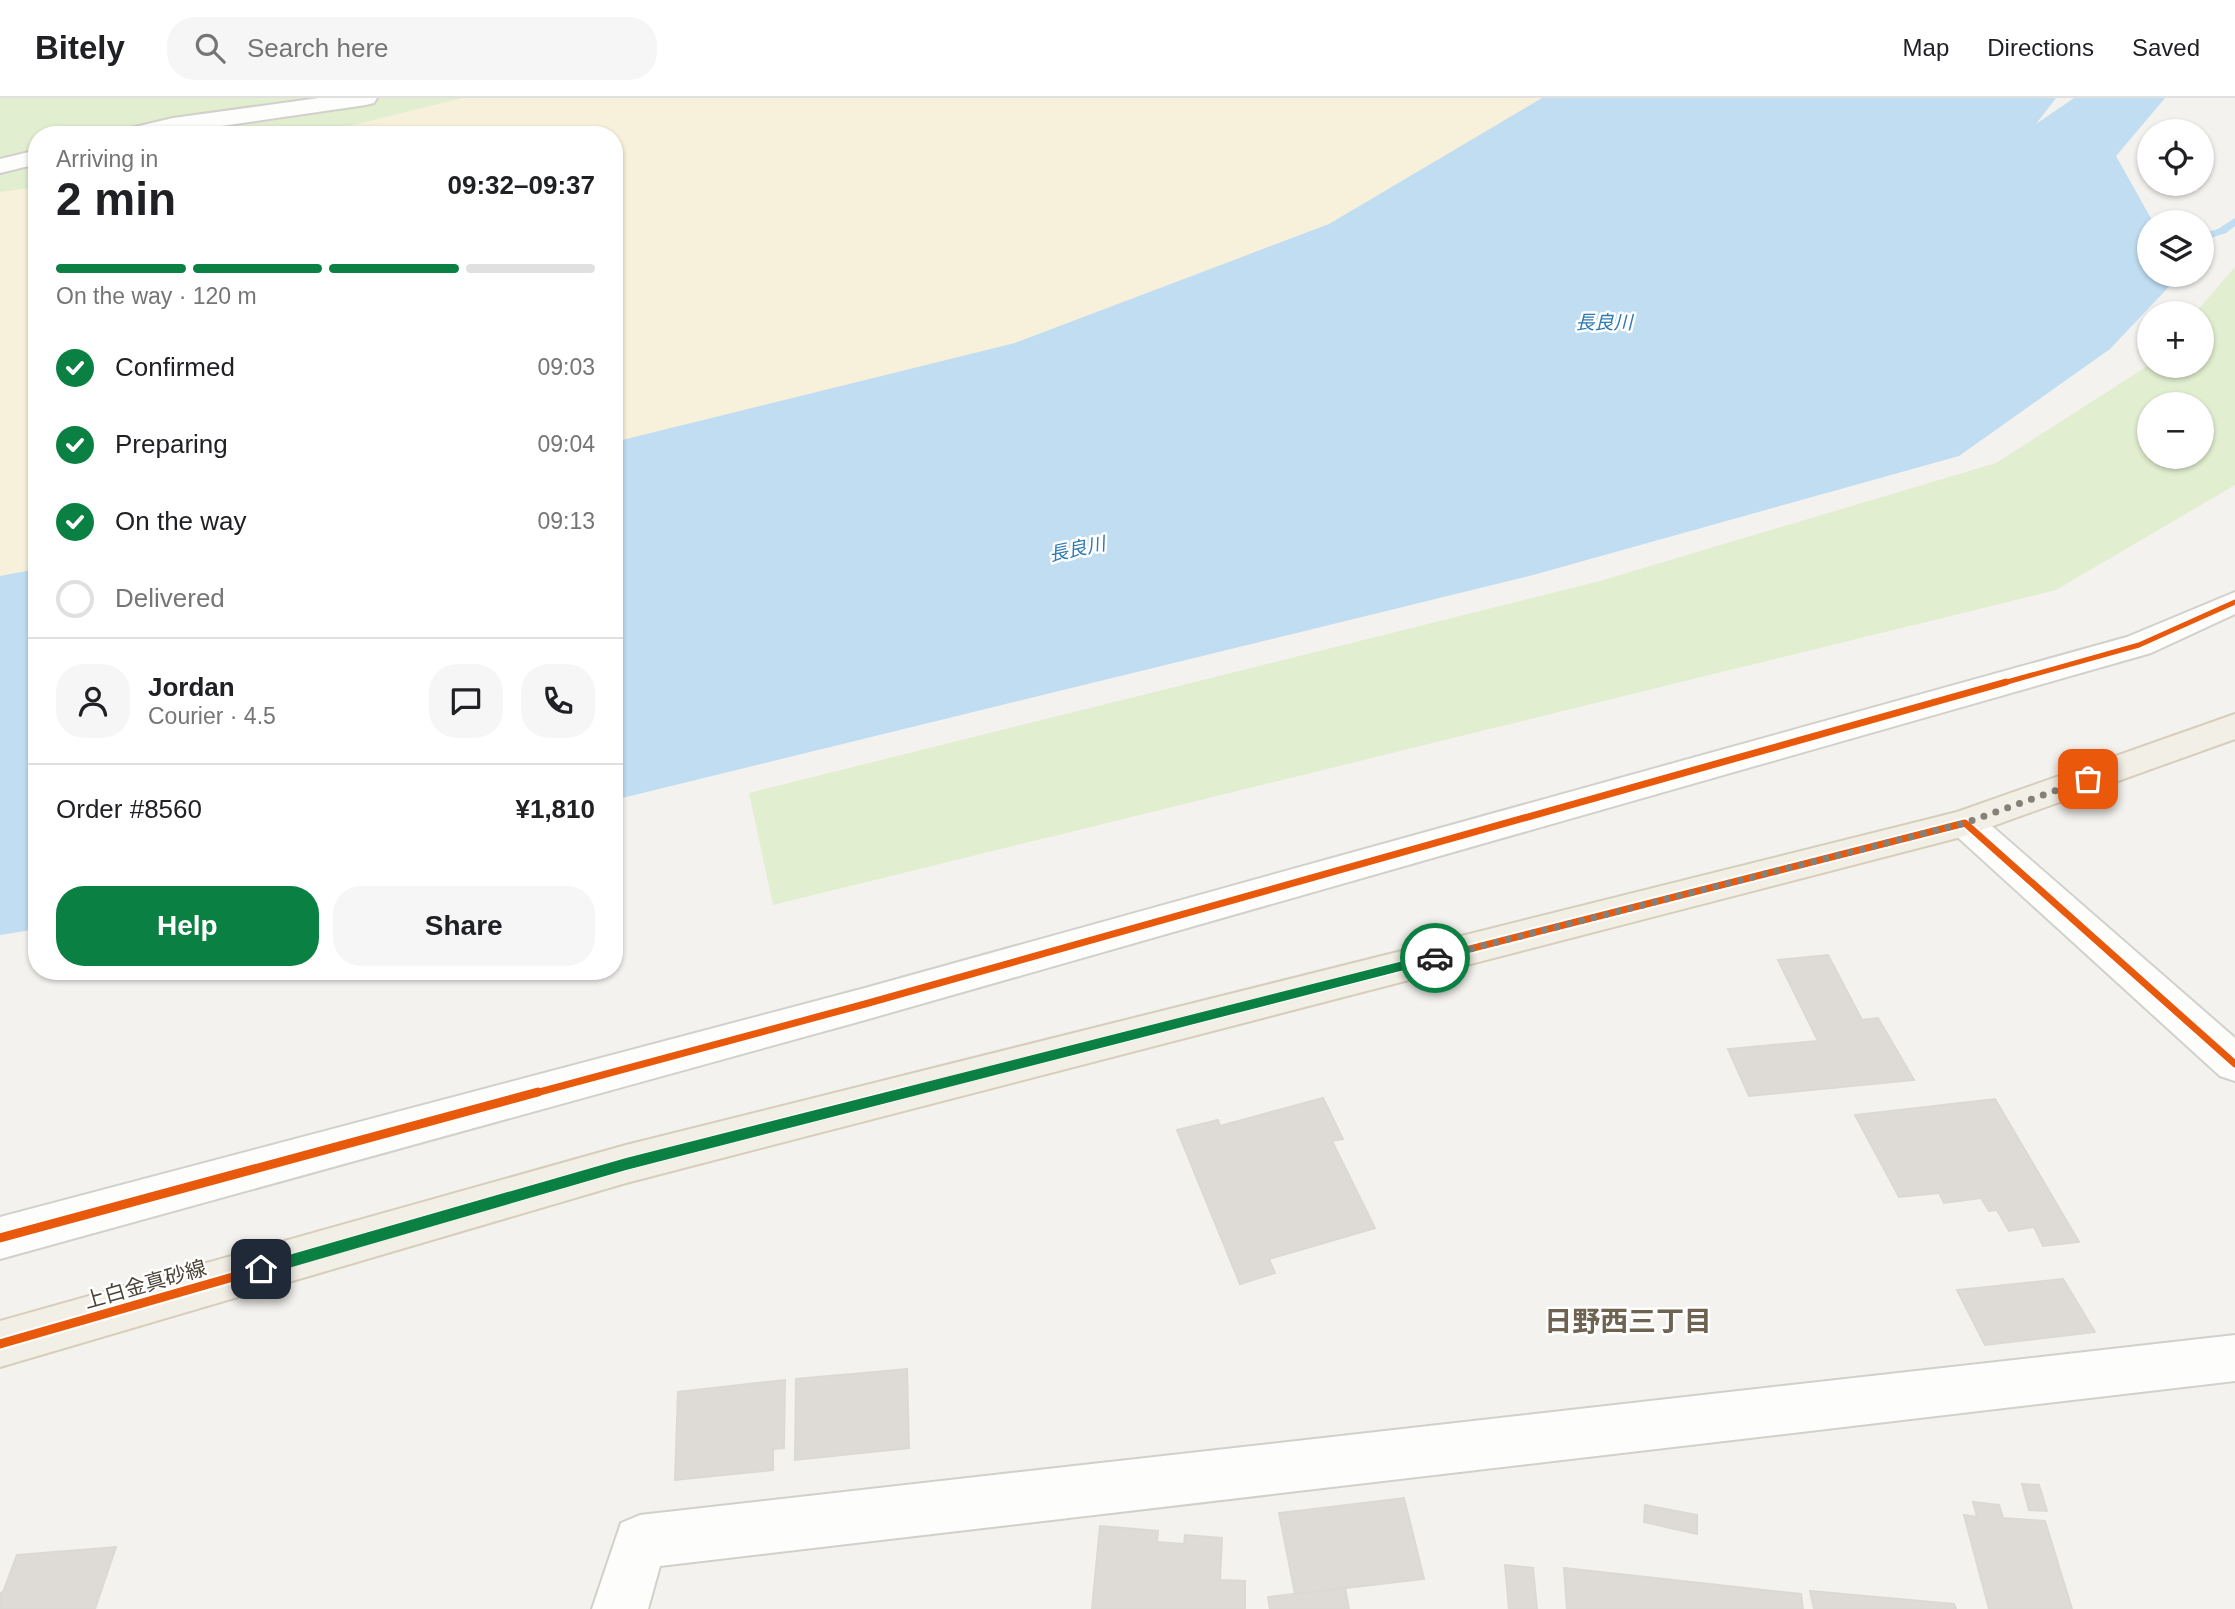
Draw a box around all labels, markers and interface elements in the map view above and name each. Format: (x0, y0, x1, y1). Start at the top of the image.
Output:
search box (167, 17, 657, 80)
text: Bitely (35, 29, 125, 66)
icon: search (191, 29, 229, 67)
text: Search here (247, 33, 389, 63)
text: Map (1903, 34, 1949, 61)
text: Directions (1987, 34, 2094, 61)
text: Saved (2132, 34, 2200, 61)
map controls (2137, 119, 2214, 469)
button: locate (2137, 119, 2214, 196)
text: Arriving in (56, 146, 158, 172)
text: 09:32–09:37 (448, 170, 595, 200)
text: 2 min (56, 173, 176, 225)
button: layers (2137, 210, 2214, 287)
text: On the way · 120 m (56, 283, 257, 309)
button: + (2137, 301, 2214, 378)
water label: 長良川 (1575, 312, 1634, 333)
icon: check (56, 349, 94, 387)
text: Confirmed (115, 352, 235, 382)
text: 09:03 (537, 354, 595, 380)
button: − (2137, 392, 2214, 469)
icon: check (56, 426, 94, 464)
text: Preparing (115, 429, 228, 459)
text: 09:04 (537, 431, 595, 457)
icon: check (56, 503, 94, 541)
text: On the way (115, 506, 247, 536)
text: 09:13 (537, 508, 595, 534)
water label: 長良川 (1047, 532, 1109, 565)
text: Delivered (115, 583, 225, 613)
button: person (56, 664, 130, 738)
button: chat (429, 664, 503, 738)
button: phone (521, 664, 595, 738)
text: Jordan (148, 672, 235, 702)
text: Courier · 4.5 (148, 703, 276, 729)
pin (2058, 749, 2118, 809)
icon: bag (2069, 760, 2107, 798)
text: Order #8560 (56, 794, 202, 824)
text: ¥1,810 (515, 794, 595, 824)
button: Help (56, 886, 319, 966)
button: Share (333, 886, 595, 966)
courier (1400, 923, 1470, 993)
icon: car (1416, 939, 1454, 977)
pin (231, 1239, 291, 1299)
icon: home (242, 1250, 280, 1288)
street label: 上白金真砂線 (81, 1256, 209, 1312)
district label: 日野西三丁目 (1544, 1306, 1712, 1337)

